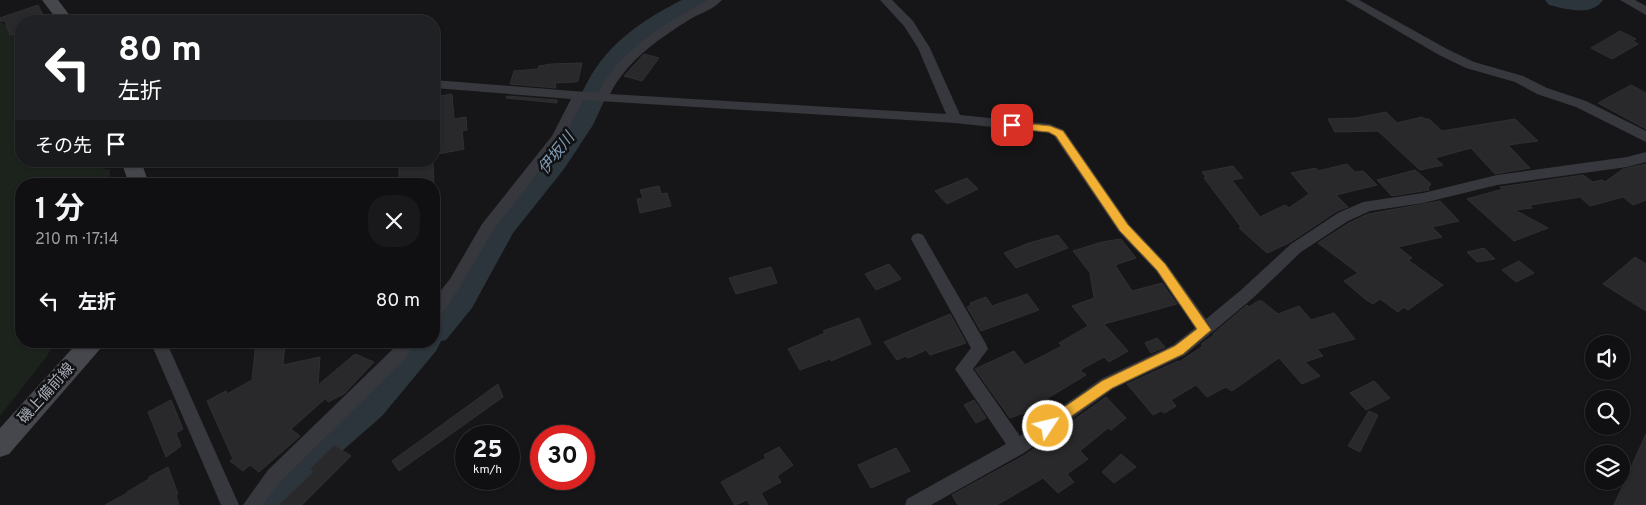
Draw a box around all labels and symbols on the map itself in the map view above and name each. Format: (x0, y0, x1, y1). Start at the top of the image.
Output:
pin (991, 104, 1033, 146)
water label: 伊坂川 (534, 127, 581, 179)
street label: 磯上備前線 (15, 360, 79, 428)
position arrow (1021, 399, 1073, 451)
speed limit sign: 30 (530, 425, 595, 490)

